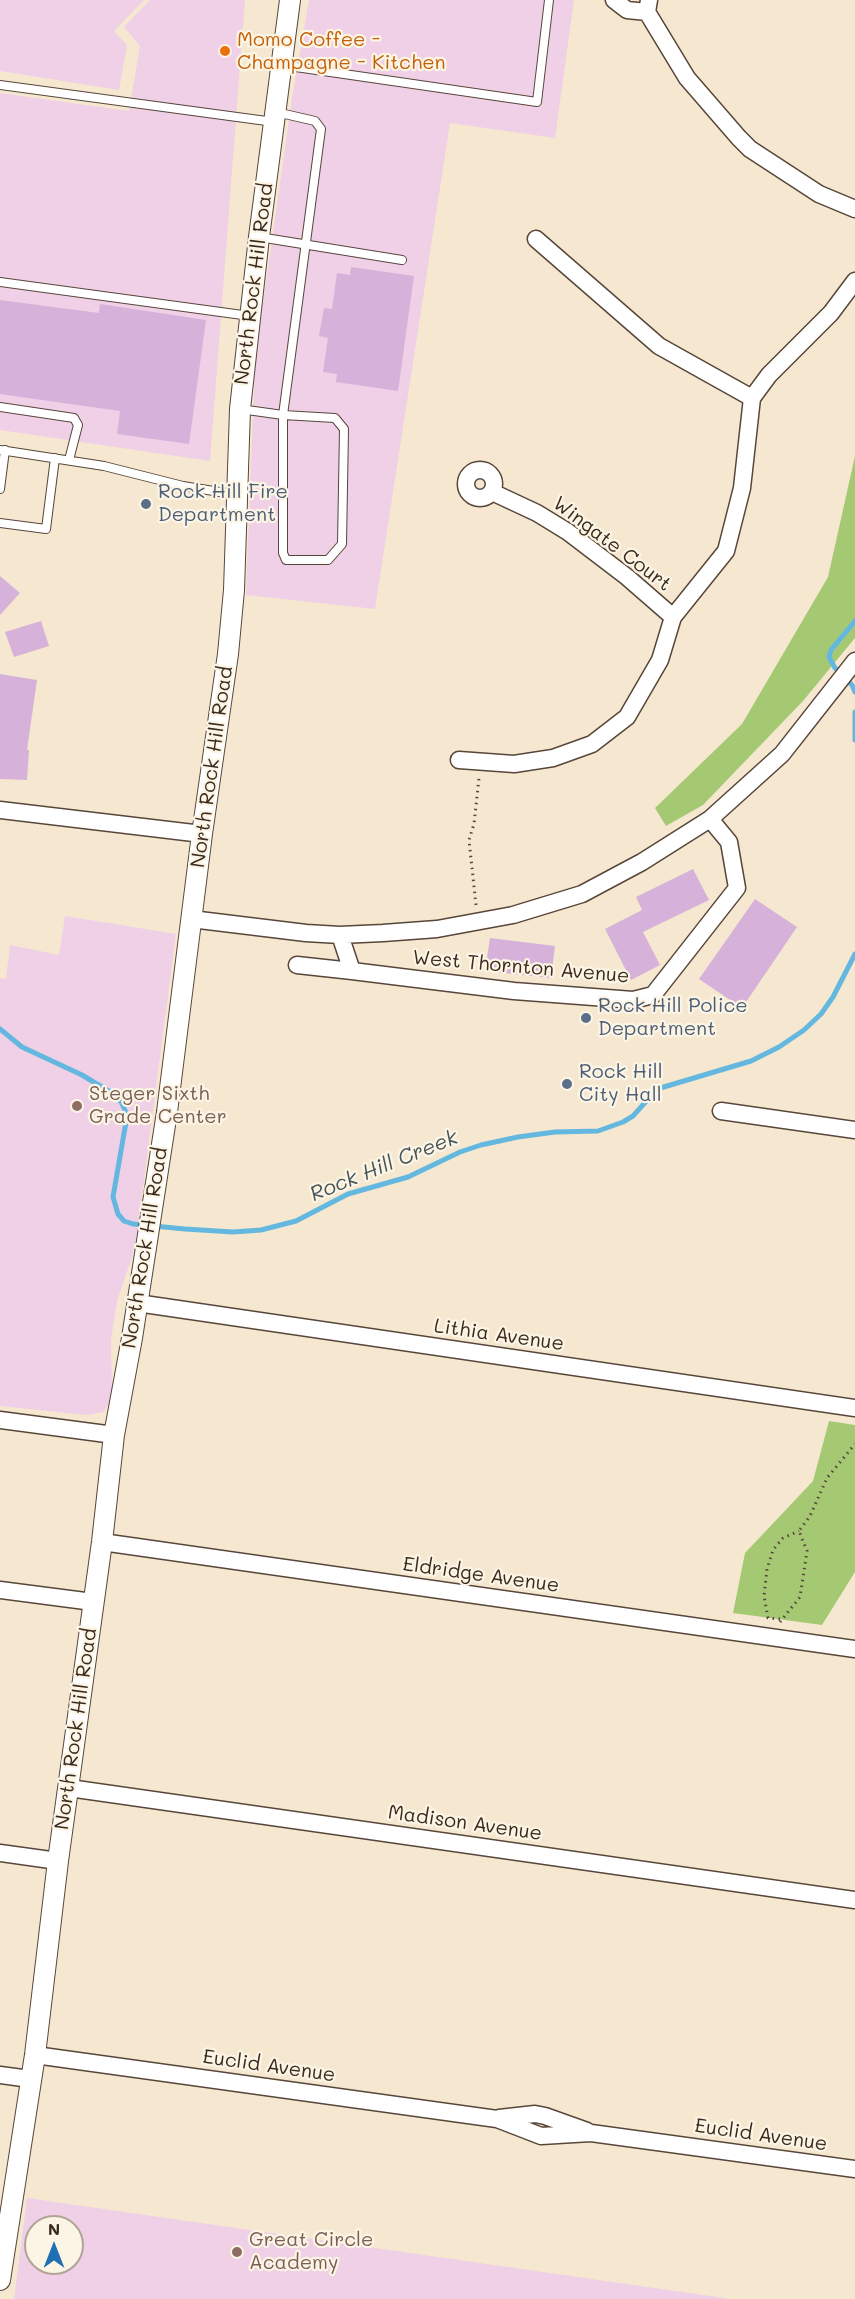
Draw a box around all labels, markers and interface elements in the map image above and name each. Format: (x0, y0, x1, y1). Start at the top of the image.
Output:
place label: Momo Coffee - Champagne - Kitchen (237, 28, 446, 75)
marker: Momo Coffee - Champagne - Kitchen (218, 44, 232, 58)
street label: North Rock Hill Road (230, 182, 278, 386)
place label: Rock Hill Fire Department (158, 480, 288, 527)
street label: Wingate Court (548, 492, 676, 596)
marker: Rock Hill Fire Department (139, 497, 153, 511)
street label: North Rock Hill Road (186, 665, 238, 869)
street label: West Thornton Avenue (412, 946, 630, 988)
place label: Rock Hill Police Department (598, 994, 748, 1041)
marker: Rock Hill Police Department (579, 1011, 593, 1025)
place label: Rock Hill City Hall (579, 1060, 663, 1107)
marker: Rock Hill City Hall (560, 1077, 574, 1091)
place label: Steger Sixth Grade Center (89, 1082, 227, 1129)
marker: Steger Sixth Grade Center (70, 1099, 84, 1113)
water label: Rock Hill Creek (306, 1125, 462, 1207)
street label: North Rock Hill Road (117, 1146, 173, 1350)
street label: Lithia Avenue (433, 1314, 565, 1356)
street label: Eldridge Avenue (401, 1552, 561, 1598)
street label: North Rock Hill Road (50, 1627, 102, 1831)
street label: Madison Avenue (386, 1800, 544, 1846)
street label: Euclid Avenue (201, 2045, 337, 2087)
street label: Euclid Avenue (693, 2114, 829, 2156)
north arrow (24, 2215, 84, 2275)
text: N (48, 2218, 60, 2239)
place label: Great Circle Academy (249, 2228, 373, 2275)
marker: Great Circle Academy (230, 2245, 244, 2259)

